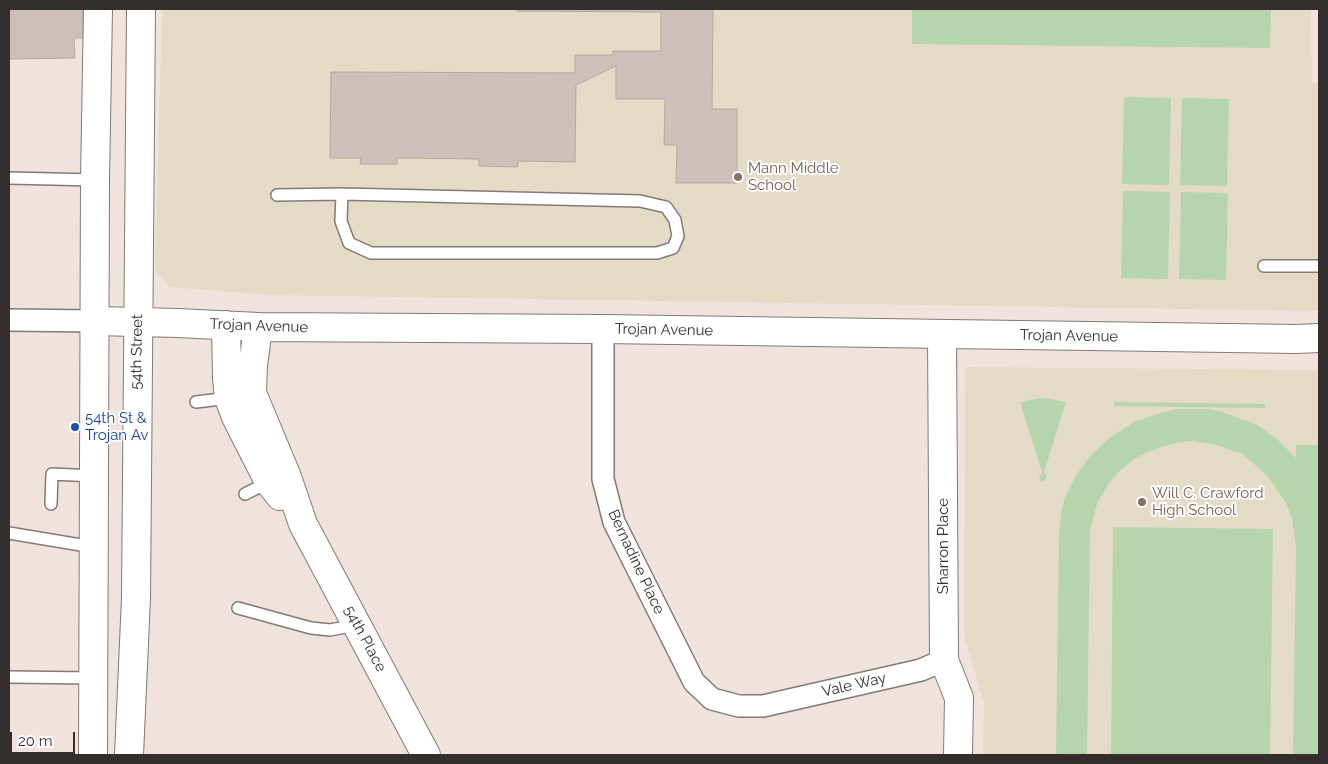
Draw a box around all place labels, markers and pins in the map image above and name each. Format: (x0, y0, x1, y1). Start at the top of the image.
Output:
place label: Mann Middle School (748, 159, 839, 194)
marker: Mann Middle School (732, 171, 744, 183)
place label: 54th St & Trojan Av (85, 409, 149, 444)
marker: 54th St & Trojan Av (69, 421, 81, 433)
place label: Will C. Crawford High School (1152, 484, 1264, 519)
marker: Will C. Crawford High School (1136, 496, 1148, 508)

